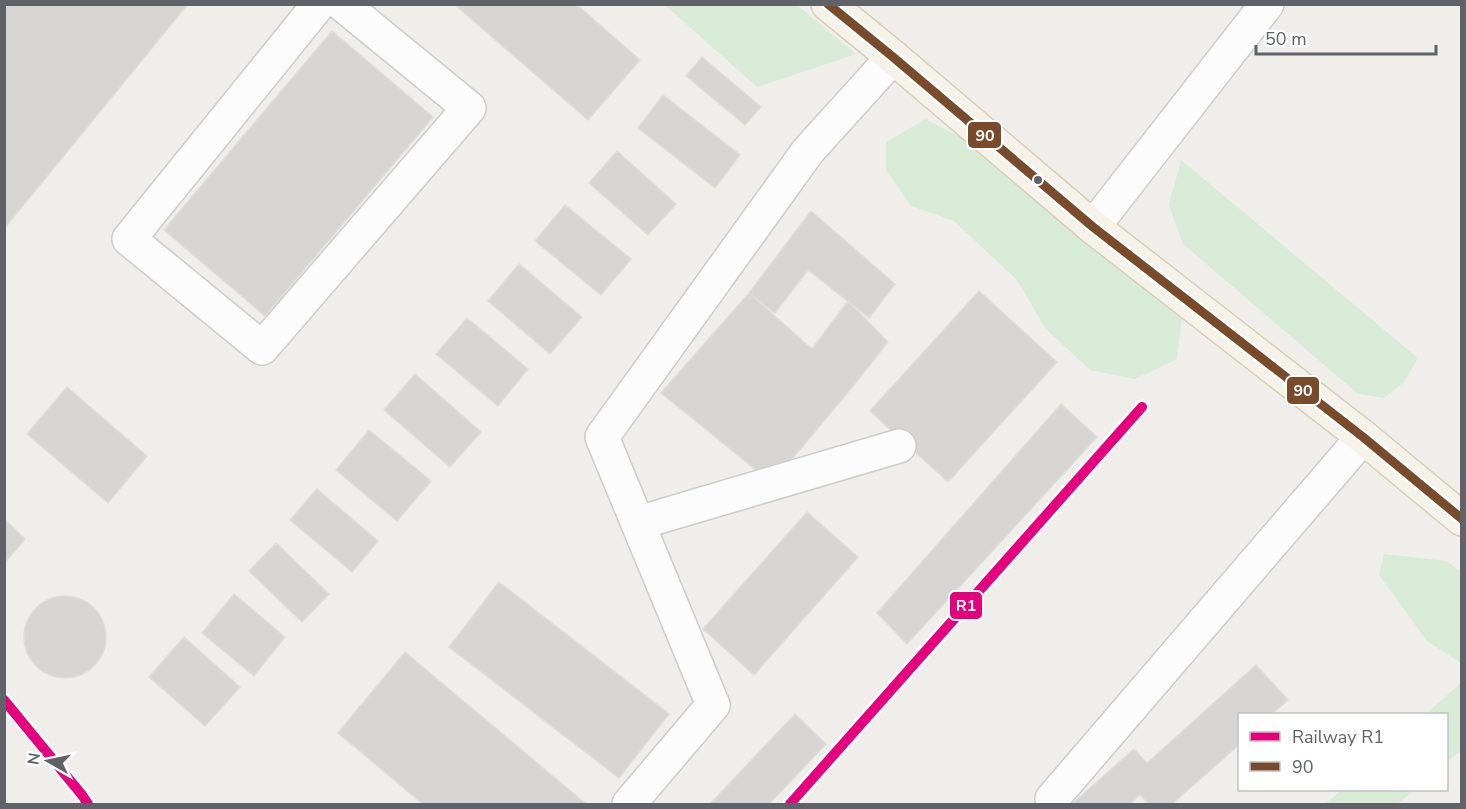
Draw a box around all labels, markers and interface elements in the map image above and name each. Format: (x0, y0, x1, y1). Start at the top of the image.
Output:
scale bar (1256, 18, 1436, 56)
text: 50 m (1265, 27, 1307, 51)
line badge: 90 (967, 121, 1002, 149)
text: 90 (975, 125, 995, 147)
unlabelled marker (1032, 174, 1044, 186)
line badge: 90 (1286, 376, 1320, 405)
text: 90 (1293, 380, 1313, 402)
line badge: R1 (949, 591, 983, 620)
text: R1 (956, 595, 976, 617)
legend (1238, 713, 1448, 791)
text: Railway R1 (1292, 725, 1384, 749)
north arrow (18, 731, 78, 791)
text: N (22, 751, 46, 766)
text: 90 (1292, 755, 1314, 779)

